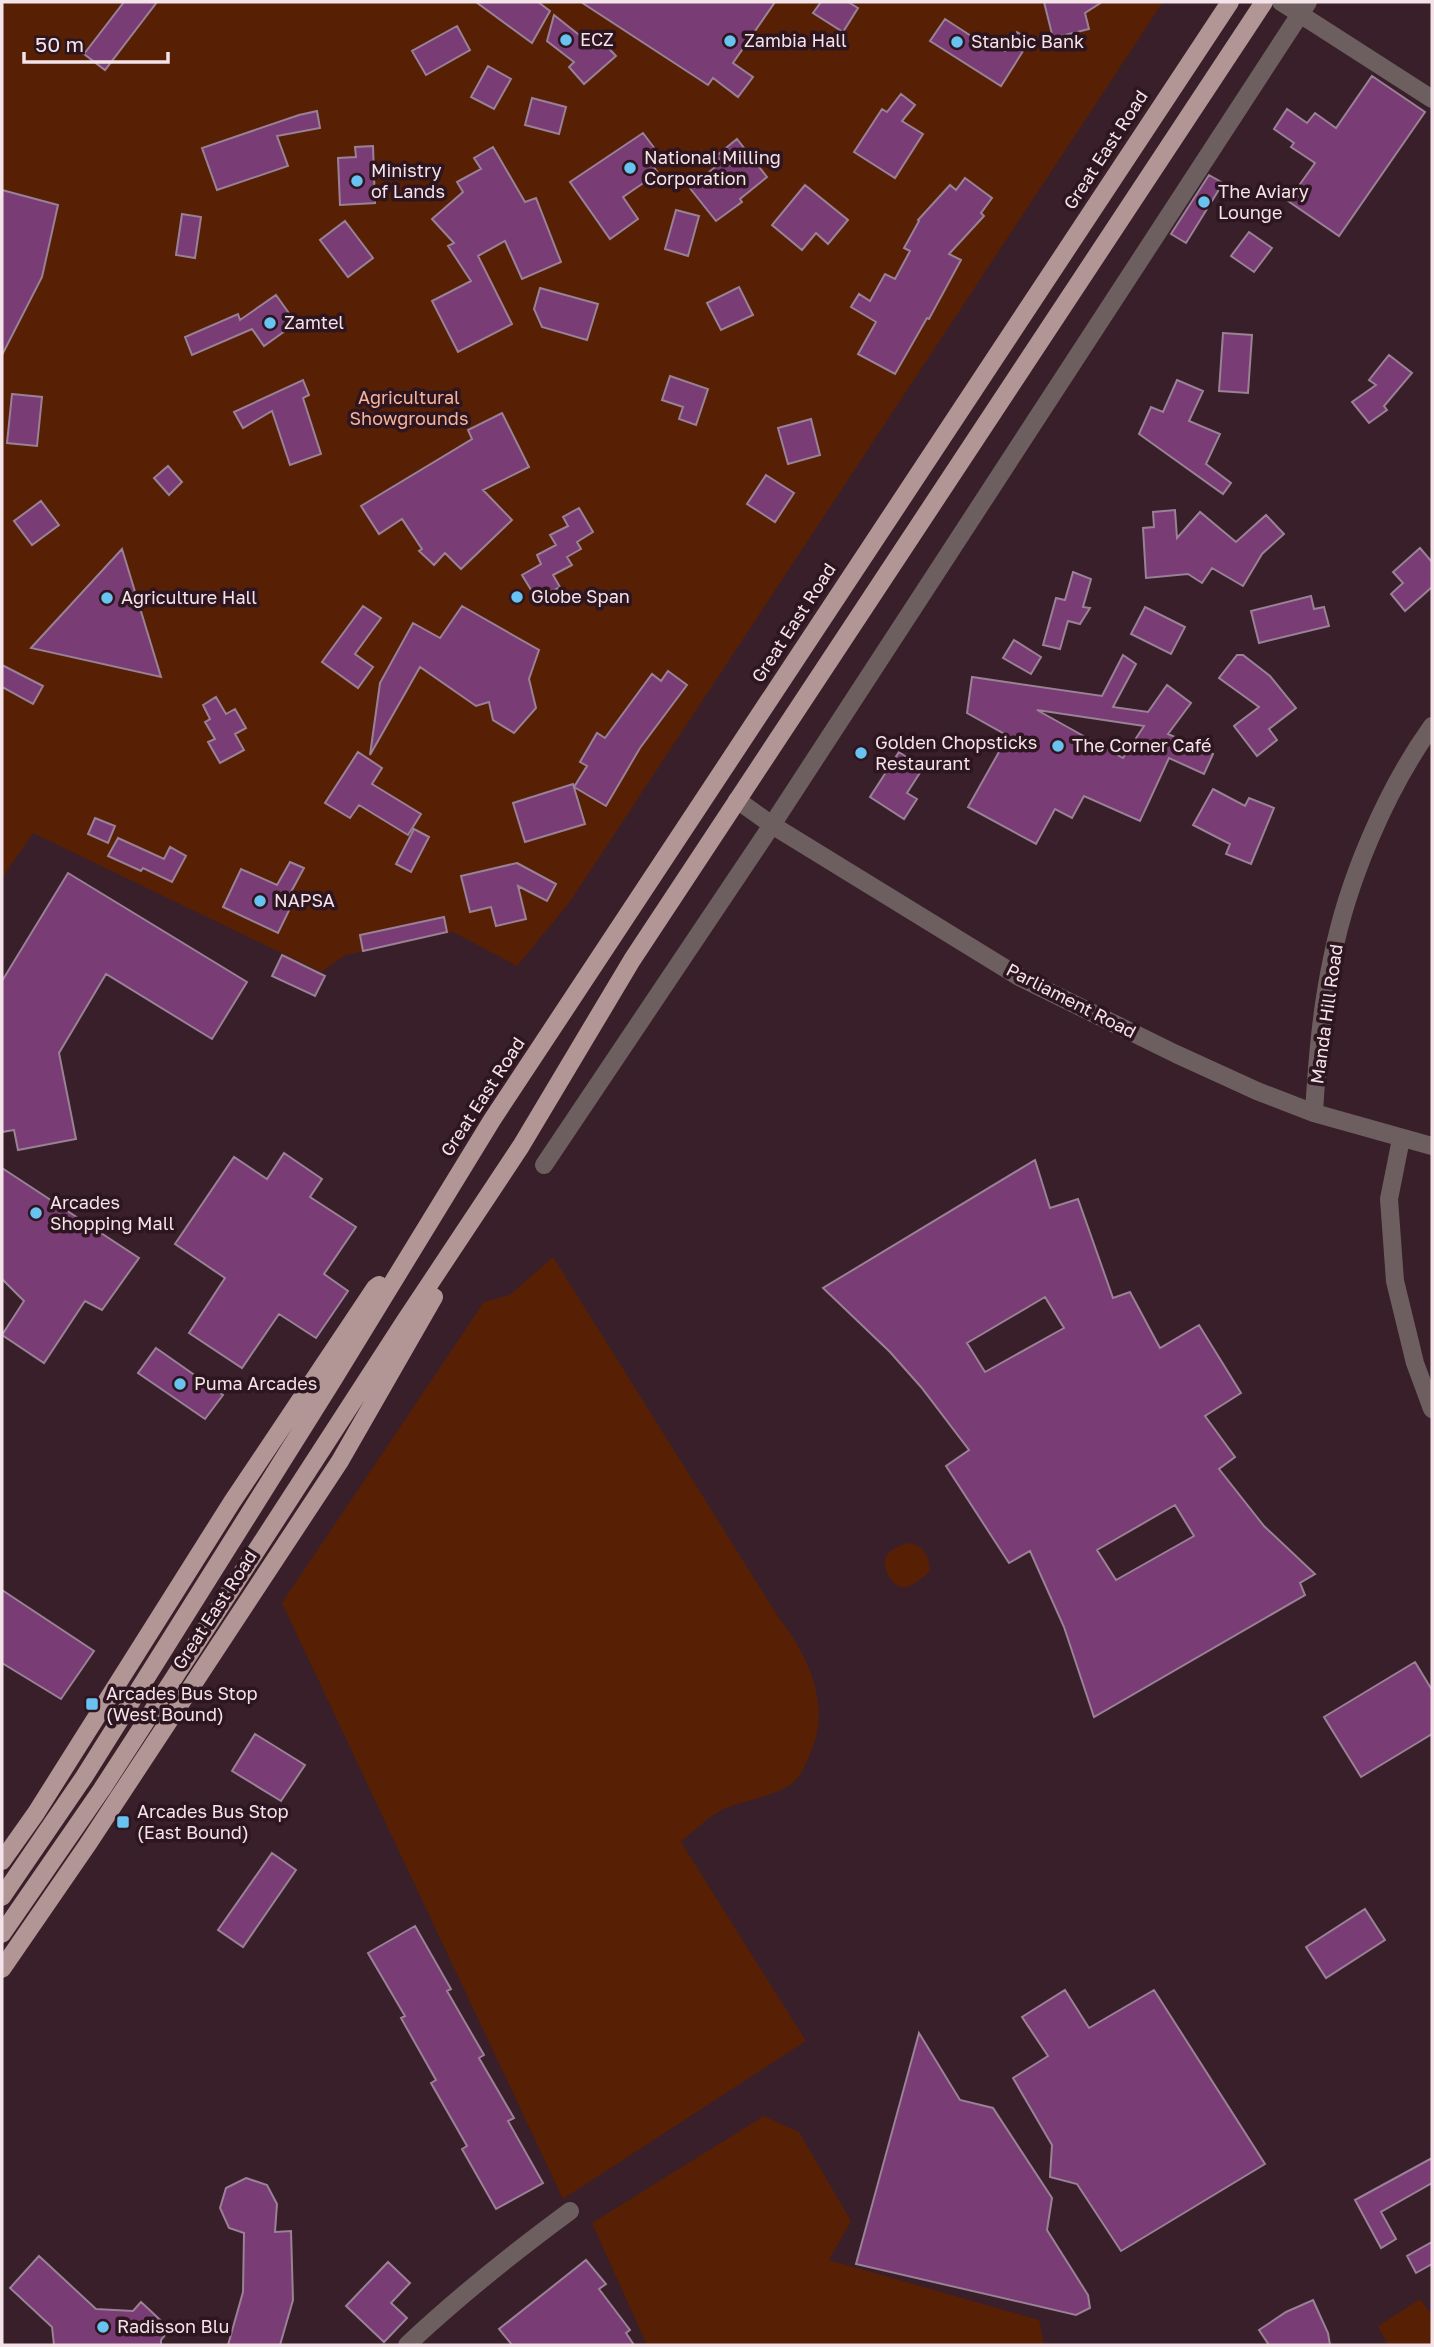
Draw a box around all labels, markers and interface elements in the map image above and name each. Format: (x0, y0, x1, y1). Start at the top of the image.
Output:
scale bar (24, 21, 168, 65)
place label: ECZ (580, 28, 614, 50)
place label: Zambia Hall (744, 29, 847, 51)
place label: Stanbic Bank (971, 30, 1084, 52)
text: 50 m (35, 31, 84, 57)
marker: ECZ (558, 32, 574, 48)
marker: Zambia Hall (722, 33, 738, 49)
marker: Stanbic Bank (949, 34, 965, 50)
street label: Great East Road (1058, 86, 1152, 213)
place label: National Milling Corporation (644, 146, 781, 189)
place label: Ministry of Lands (371, 159, 445, 202)
marker: National Milling Corporation (622, 160, 638, 176)
marker: Ministry of Lands (349, 173, 365, 189)
place label: The Aviary Lounge (1218, 180, 1309, 223)
marker: The Aviary Lounge (1196, 194, 1212, 210)
place label: Zamtel (284, 311, 344, 333)
marker: Zamtel (262, 315, 278, 331)
park label: Agricultural Showgrounds (350, 386, 468, 429)
street label: Great East Road (746, 559, 840, 686)
place label: Globe Span (531, 585, 630, 607)
place label: Agriculture Hall (121, 586, 257, 608)
marker: Globe Span (509, 589, 525, 605)
marker: Agriculture Hall (99, 590, 115, 606)
place label: Golden Chopsticks Restaurant (875, 731, 1037, 774)
place label: The Corner Café (1072, 734, 1212, 756)
marker: The Corner Café (1050, 738, 1066, 754)
marker: Golden Chopsticks Restaurant (853, 745, 869, 761)
place label: NAPSA (274, 889, 335, 911)
marker: NAPSA (252, 893, 268, 909)
street label: Manda Hill Road (1305, 942, 1347, 1085)
street label: Parliament Road (1003, 958, 1140, 1042)
street label: Great East Road (435, 1033, 529, 1160)
place label: Arcades Shopping Mall (50, 1191, 174, 1234)
marker: Arcades Shopping Mall (28, 1205, 44, 1221)
place label: Puma Arcades (194, 1372, 317, 1394)
marker: Puma Arcades (172, 1376, 188, 1392)
street label: Great East Road (167, 1546, 261, 1673)
place label: Arcades Bus Stop (West Bound) (106, 1682, 258, 1725)
marker: Arcades Bus Stop (West Bound) (84, 1696, 100, 1712)
place label: Arcades Bus Stop (East Bound) (137, 1800, 289, 1843)
marker: Arcades Bus Stop (East Bound) (115, 1814, 131, 1830)
place label: Radisson Blu (117, 2315, 229, 2337)
marker: Radisson Blu (95, 2319, 111, 2335)

